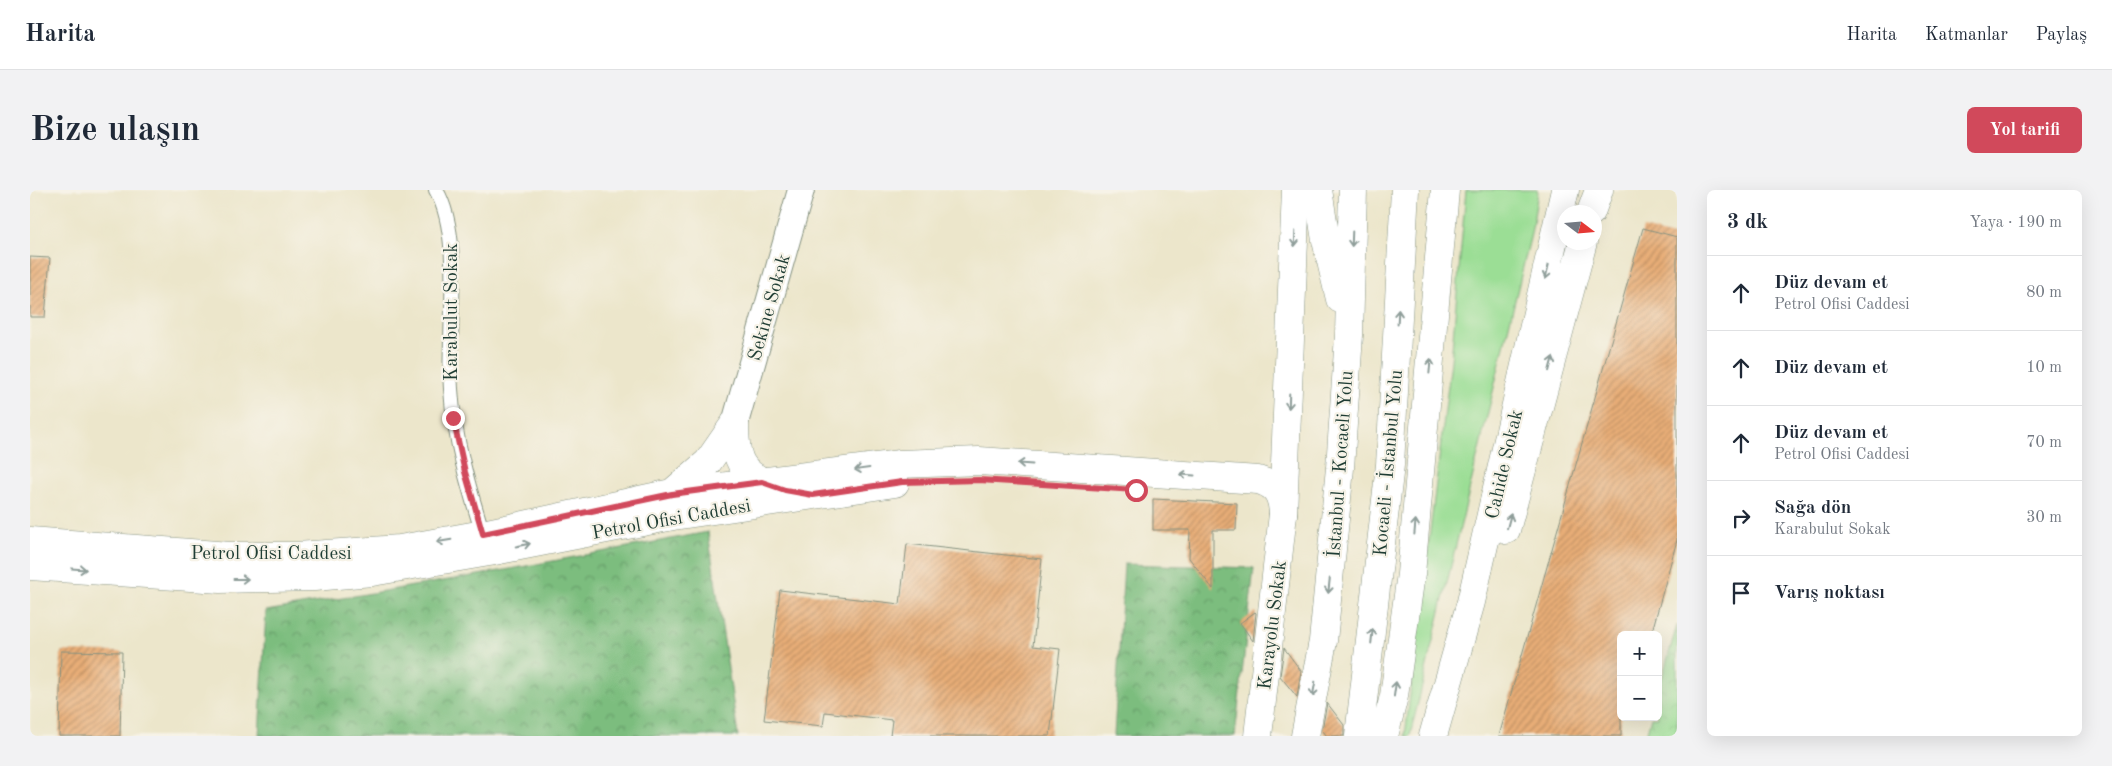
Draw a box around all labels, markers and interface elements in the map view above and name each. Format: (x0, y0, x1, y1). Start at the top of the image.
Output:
text: Harita (25, 23, 95, 47)
text: Harita (1846, 26, 1897, 44)
text: Katmanlar (1925, 26, 2008, 44)
text: Paylaş (2036, 26, 2087, 44)
button: Yol tarifi (1967, 107, 2082, 153)
text: Bize ulaşın (30, 113, 200, 148)
north arrow (1557, 205, 1602, 250)
text: 3 dk (1727, 212, 1768, 233)
text: Yaya · 190 m (1969, 215, 2062, 231)
one-way arrow (1290, 230, 1299, 246)
one-way arrow (1347, 230, 1356, 246)
street label: Karabulut Sokak (443, 243, 462, 381)
street label: Sekine Sokak (746, 252, 795, 363)
one-way arrow (1542, 263, 1551, 279)
text: Düz devam et (1774, 274, 1888, 293)
icon: ahead (1727, 279, 1755, 307)
text: 80 m (2026, 285, 2062, 301)
text: Petrol Ofisi Caddesi (1774, 297, 1910, 313)
one-way arrow (1393, 309, 1403, 325)
icon: ahead (1727, 354, 1755, 382)
one-way arrow (1547, 356, 1556, 372)
one-way arrow (1425, 358, 1434, 374)
text: Düz devam et (1774, 359, 1888, 378)
text: 10 m (2026, 360, 2062, 376)
street label: Kocaeli - İstanbul Yolu (1369, 369, 1407, 558)
street label: İstanbul - Kocaeli Yolu (1322, 370, 1358, 558)
one-way arrow (1284, 392, 1294, 409)
route end (442, 407, 465, 430)
street label: Cahide Sokak (1484, 408, 1527, 521)
text: Düz devam et (1774, 424, 1888, 443)
icon: ahead (1727, 429, 1755, 457)
text: 70 m (2026, 435, 2062, 451)
text: Petrol Ofisi Caddesi (1774, 447, 1910, 463)
one-way arrow (1017, 460, 1033, 469)
one-way arrow (855, 464, 871, 474)
one-way arrow (1179, 471, 1195, 480)
route start (1125, 479, 1148, 502)
street label: Petrol Ofisi Caddesi (590, 497, 752, 544)
text: Sağa dön (1774, 499, 1851, 518)
icon: right (1727, 504, 1755, 532)
text: 30 m (2026, 510, 2062, 526)
one-way arrow (1505, 513, 1514, 529)
one-way arrow (1410, 520, 1420, 536)
text: Karabulut Sokak (1774, 522, 1891, 538)
one-way arrow (436, 536, 452, 546)
one-way arrow (515, 540, 531, 550)
street label: Petrol Ofisi Caddesi (190, 545, 352, 564)
street label: Karayolu Sokak (1256, 559, 1291, 691)
one-way arrow (70, 565, 86, 574)
one-way arrow (232, 574, 249, 584)
one-way arrow (1324, 578, 1334, 594)
icon: arrive (1727, 579, 1755, 607)
text: Varış noktası (1774, 584, 1885, 603)
one-way arrow (1367, 628, 1377, 644)
map controls (1617, 631, 1662, 721)
button: + (1617, 631, 1662, 676)
button: − (1617, 676, 1662, 721)
one-way arrow (1309, 680, 1318, 696)
one-way arrow (1390, 681, 1400, 697)

